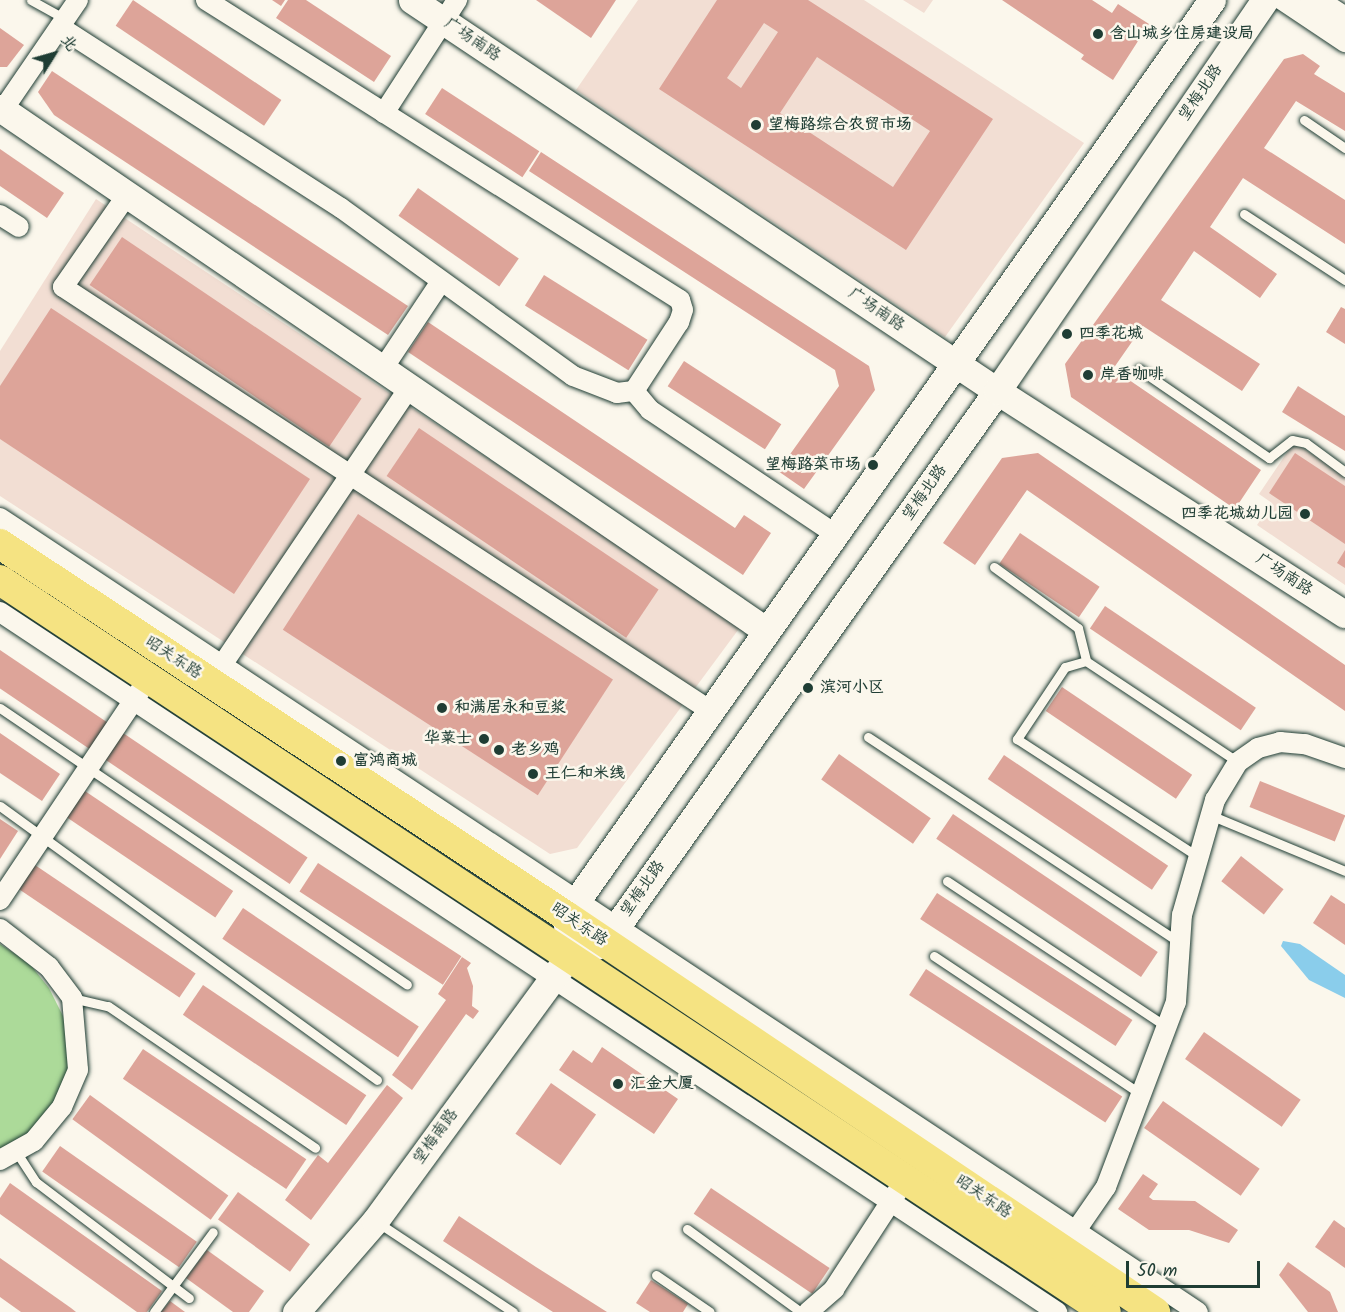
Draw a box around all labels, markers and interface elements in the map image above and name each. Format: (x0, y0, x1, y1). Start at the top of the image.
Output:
street label: 广场南路 (440, 14, 504, 66)
north arrow (24, 24, 84, 84)
place label: 含山城乡住房建设局 (1110, 24, 1254, 44)
marker: 含山城乡住房建设局 (1091, 27, 1105, 41)
text: 北 (54, 29, 84, 57)
street label: 望梅北路 (1175, 61, 1227, 125)
place label: 望梅路综合农贸市场 (768, 115, 912, 135)
marker: 望梅路综合农贸市场 (749, 118, 763, 132)
street label: 广场南路 (844, 284, 908, 336)
place label: 四季花城 (1079, 324, 1143, 344)
marker: 四季花城 (1060, 327, 1074, 341)
place label: 岸香咖啡 (1100, 365, 1164, 385)
marker: 岸香咖啡 (1081, 368, 1095, 382)
place label: 望梅路菜市场 (765, 455, 861, 475)
marker: 望梅路菜市场 (866, 458, 880, 472)
street label: 望梅北路 (899, 461, 951, 525)
place label: 四季花城幼儿园 (1181, 504, 1293, 524)
marker: 四季花城幼儿园 (1298, 507, 1312, 521)
street label: 广场南路 (1252, 550, 1316, 600)
street label: 昭关东路 (141, 633, 205, 683)
place label: 滨河小区 (820, 678, 884, 698)
marker: 滨河小区 (801, 681, 815, 695)
place label: 和满居永和豆浆 (454, 698, 566, 718)
marker: 和满居永和豆浆 (435, 701, 449, 715)
place label: 华莱士 (424, 729, 472, 749)
marker: 华莱士 (477, 732, 491, 746)
place label: 老乡鸡 (511, 740, 559, 760)
marker: 老乡鸡 (492, 743, 506, 757)
place label: 富鸿商城 (353, 751, 417, 771)
marker: 富鸿商城 (334, 754, 348, 768)
place label: 王仁和米线 (545, 764, 625, 784)
marker: 王仁和米线 (526, 767, 540, 781)
street label: 望梅北路 (617, 857, 669, 921)
street label: 昭关东路 (547, 899, 611, 951)
place label: 汇金大厦 (630, 1074, 694, 1094)
marker: 汇金大厦 (611, 1077, 625, 1091)
street label: 望梅南路 (409, 1105, 463, 1169)
street label: 昭关东路 (951, 1171, 1015, 1223)
scale bar (1129, 1249, 1262, 1287)
text: 50 m (1137, 1257, 1177, 1286)

